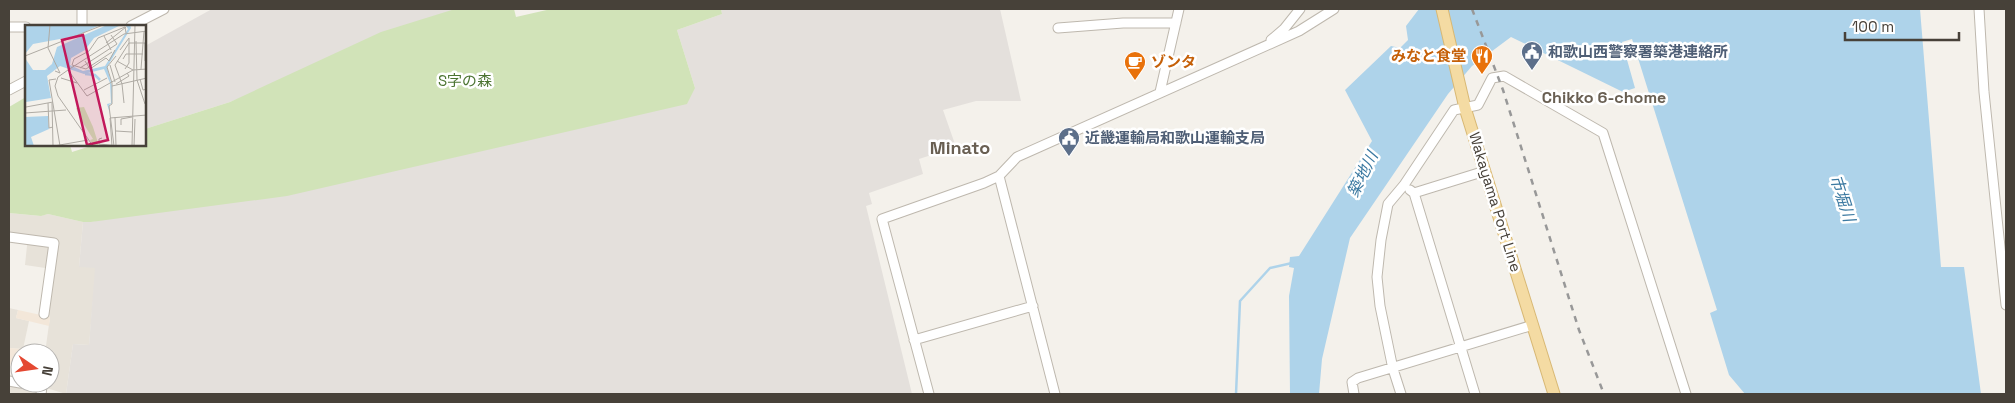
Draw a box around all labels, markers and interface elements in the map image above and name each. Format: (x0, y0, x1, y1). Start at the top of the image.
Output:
scale bar (1845, 10, 1959, 42)
text: 100 m (1852, 17, 1894, 36)
inset map (25, 25, 146, 146)
public building icon: 和歌山西警察署築港連絡所 (1520, 40, 1544, 71)
place label: 和歌山西警察署築港連絡所 (1548, 42, 1728, 61)
restaurant icon: みなと食堂 (1470, 44, 1494, 75)
place label: みなと食堂 (1391, 46, 1466, 65)
cafe icon: ゾンタ (1123, 50, 1147, 81)
place label: ゾンタ (1151, 52, 1196, 71)
park label: S字の森 (438, 71, 492, 90)
district label: Chikko 6-chome (1542, 87, 1666, 108)
public building icon: 近畿運輸局和歌山運輸支局 (1057, 126, 1081, 157)
place label: 近畿運輸局和歌山運輸支局 (1085, 128, 1265, 147)
street label: Wakayama Port Line (1465, 129, 1526, 274)
district label: Minato (930, 136, 990, 159)
water label: 築地川 (1342, 146, 1383, 200)
water label: 市堀川 (1825, 172, 1861, 226)
north arrow (10, 343, 60, 393)
text: N (38, 364, 57, 378)

